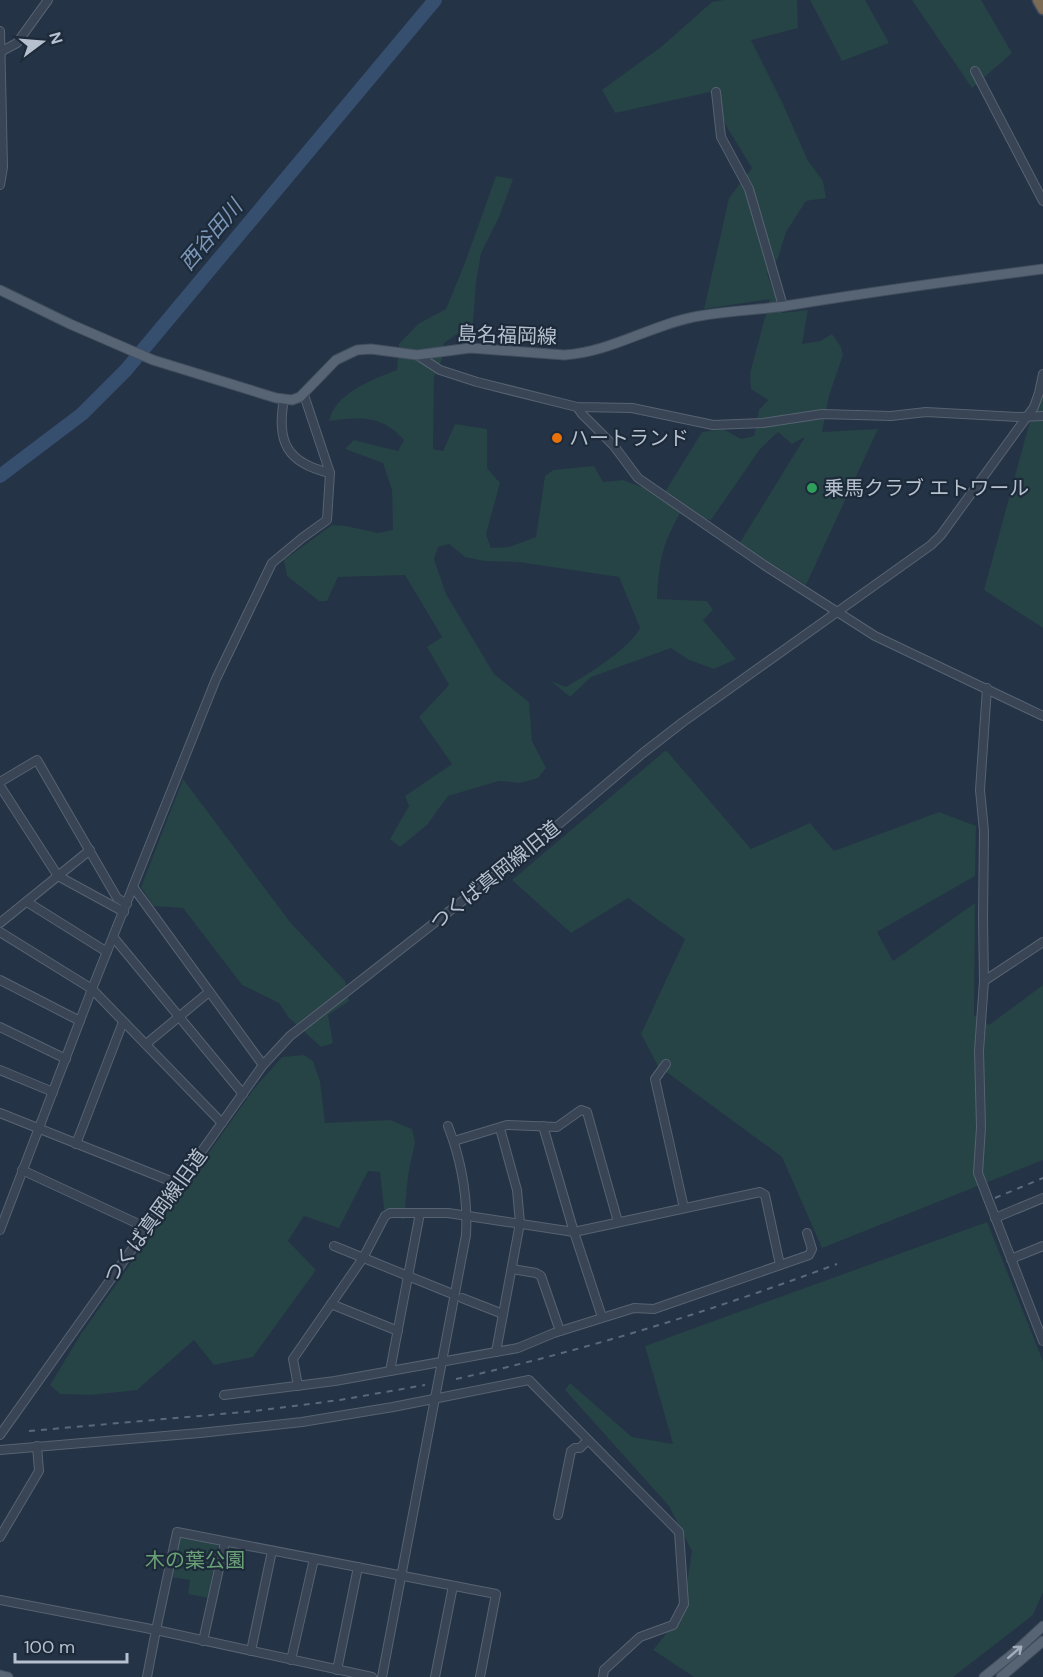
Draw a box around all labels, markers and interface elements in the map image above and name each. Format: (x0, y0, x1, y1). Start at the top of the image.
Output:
north arrow (12, 12, 72, 72)
text: N (44, 29, 68, 47)
water label: 西谷田川 (173, 192, 250, 276)
street label: 島名福岡線 (457, 320, 557, 350)
place label: ハートランド (569, 425, 689, 451)
marker: ハートランド (550, 431, 564, 445)
place label: 乗馬クラブ エトワール (824, 475, 1029, 501)
marker: 乗馬クラブ エトワール (805, 481, 819, 495)
street label: つくば真岡線旧道 (425, 815, 565, 935)
street label: つくば真岡線旧道 (97, 1144, 213, 1288)
park label: 木の葉公園 (145, 1547, 245, 1573)
scale bar (15, 1626, 128, 1664)
text: 100 m (24, 1635, 75, 1659)
one-way arrow (1007, 1645, 1022, 1659)

